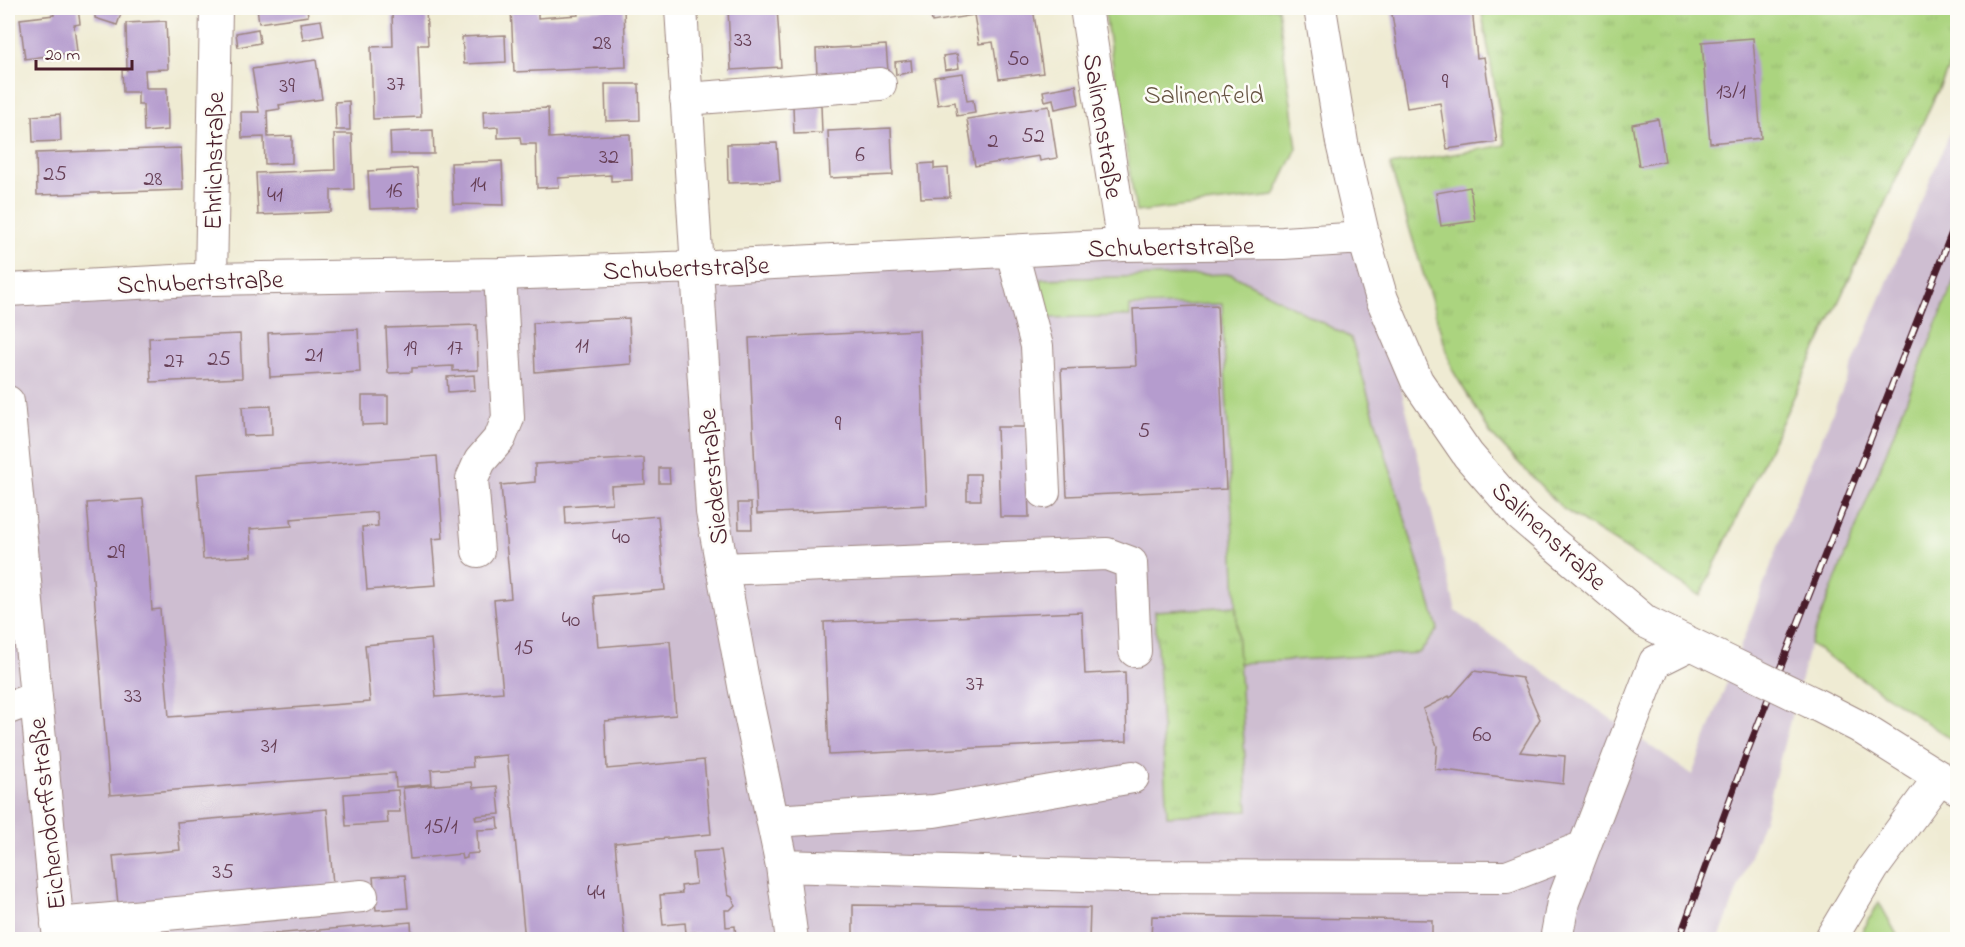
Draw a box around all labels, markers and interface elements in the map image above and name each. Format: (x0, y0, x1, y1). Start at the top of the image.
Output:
house number: 33 (734, 25, 752, 57)
house number: 28 (592, 28, 612, 60)
scale bar (36, 33, 132, 71)
text: 20 m (45, 43, 80, 69)
house number: 50 (1007, 44, 1029, 76)
street label: Salinenstraße (1071, 51, 1131, 202)
house number: 9 (1442, 67, 1449, 99)
house number: 37 (387, 69, 405, 101)
house number: 39 (279, 71, 295, 103)
house number: 13/1 (1716, 77, 1746, 109)
park label: Salinenfeld (1144, 78, 1264, 116)
street label: Ehrlichstraße (196, 91, 236, 231)
house number: 52 (1021, 121, 1045, 153)
house number: 2 (988, 126, 999, 158)
house number: 6 (855, 140, 865, 172)
house number: 32 (599, 142, 619, 174)
house number: 25 (43, 159, 67, 191)
house number: 28 (143, 164, 163, 196)
house number: 14 (470, 170, 486, 202)
house number: 16 (386, 176, 403, 208)
house number: 41 (267, 180, 283, 212)
street label: Schubertstraße (1087, 229, 1255, 269)
street label: Schubertstraße (602, 248, 770, 292)
street label: Schubertstraße (116, 262, 284, 306)
house number: 11 (575, 331, 589, 363)
house number: 17 (447, 333, 463, 365)
house number: 19 (403, 334, 417, 366)
house number: 21 (305, 340, 323, 372)
house number: 25 (207, 344, 231, 376)
house number: 27 (164, 346, 184, 378)
street label: Siederstraße (690, 407, 740, 546)
house number: 9 (835, 409, 842, 441)
house number: 5 (1138, 416, 1150, 448)
street label: Salinenstraße (1481, 473, 1615, 601)
house number: 40 (612, 522, 630, 554)
house number: 29 (107, 537, 125, 569)
house number: 40 (562, 605, 580, 637)
house number: 15 (514, 633, 534, 665)
house number: 37 (966, 669, 984, 701)
house number: 33 (124, 681, 142, 713)
street label: Eichendorffstraße (20, 715, 78, 912)
house number: 60 (1472, 720, 1492, 752)
house number: 31 (261, 731, 277, 763)
house number: 15/1 (424, 812, 458, 844)
house number: 35 (212, 857, 234, 889)
house number: 44 (587, 878, 605, 910)

